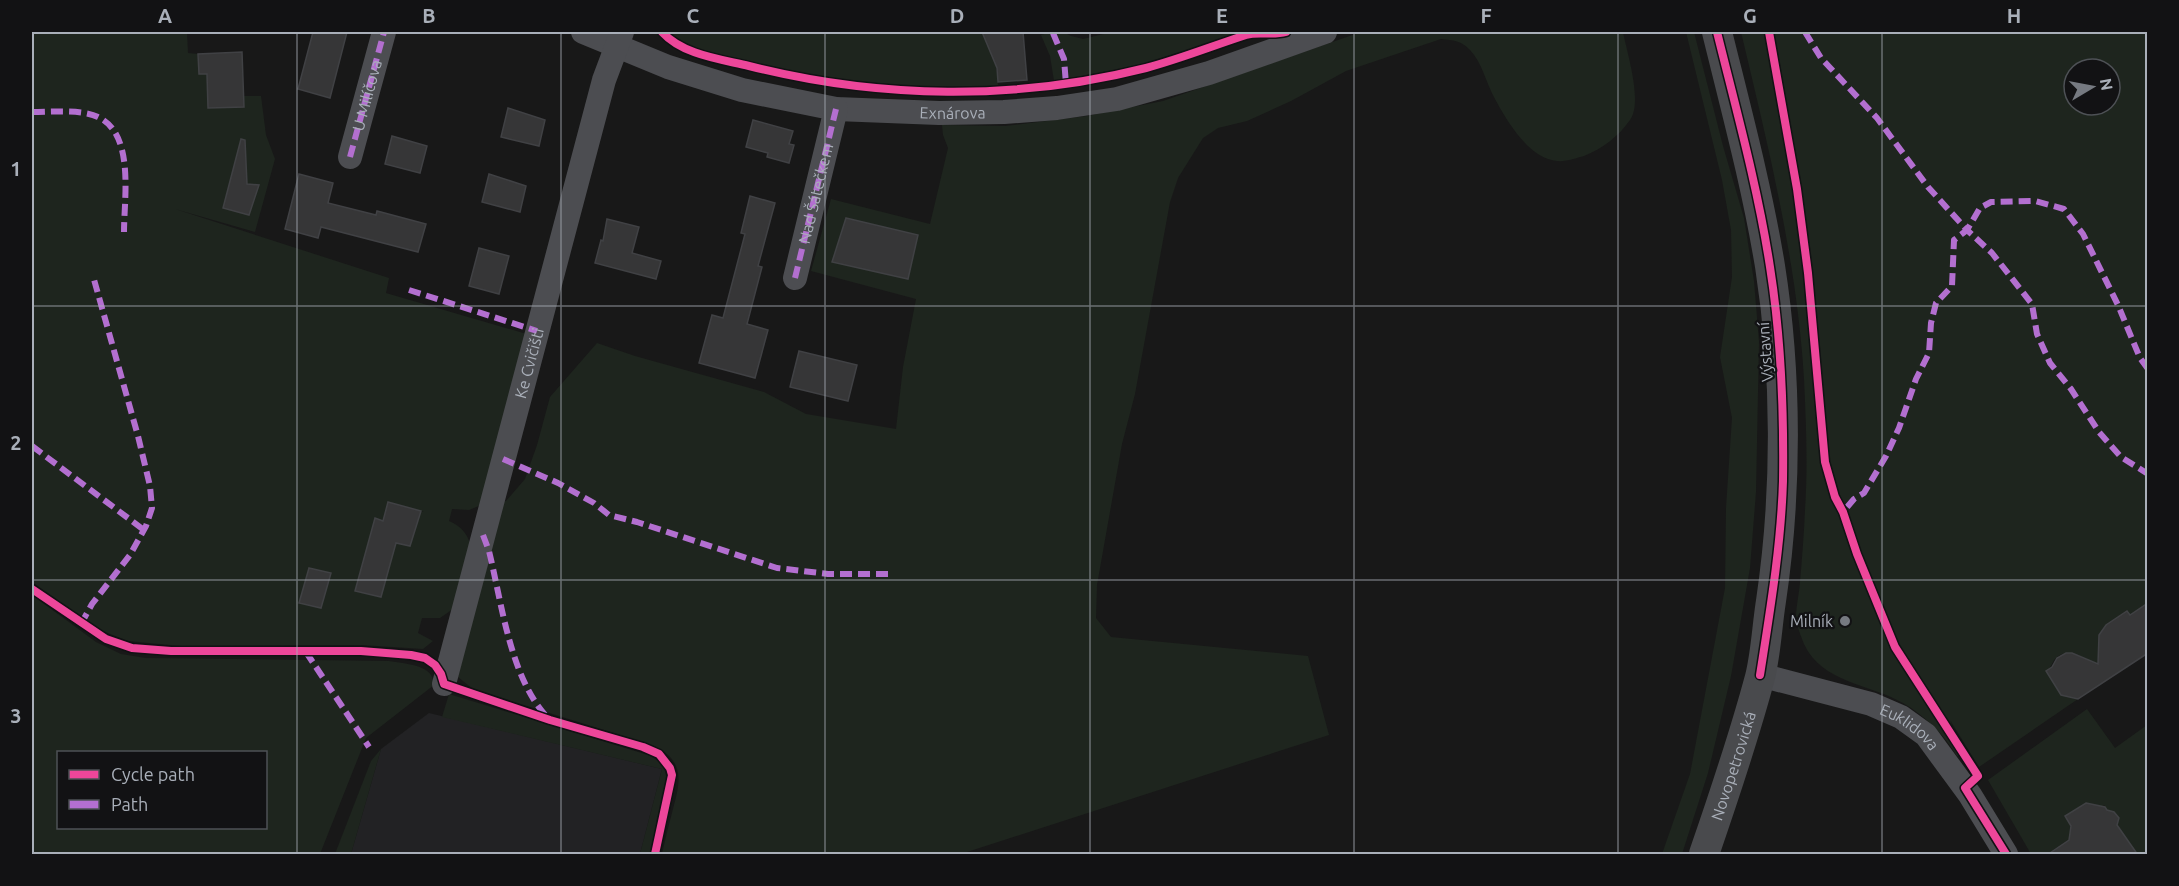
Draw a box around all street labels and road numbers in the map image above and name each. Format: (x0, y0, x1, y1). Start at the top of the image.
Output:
street label: U Milíčova (348, 58, 385, 133)
street label: Exnárova (919, 103, 986, 122)
street label: Nad Šátečkem (795, 142, 836, 245)
street label: Výstavní (1754, 320, 1776, 383)
street label: Ke Cvičišti (511, 326, 547, 400)
street label: Euklidova (1877, 700, 1943, 753)
street label: Novopetrovická (1707, 709, 1759, 823)

